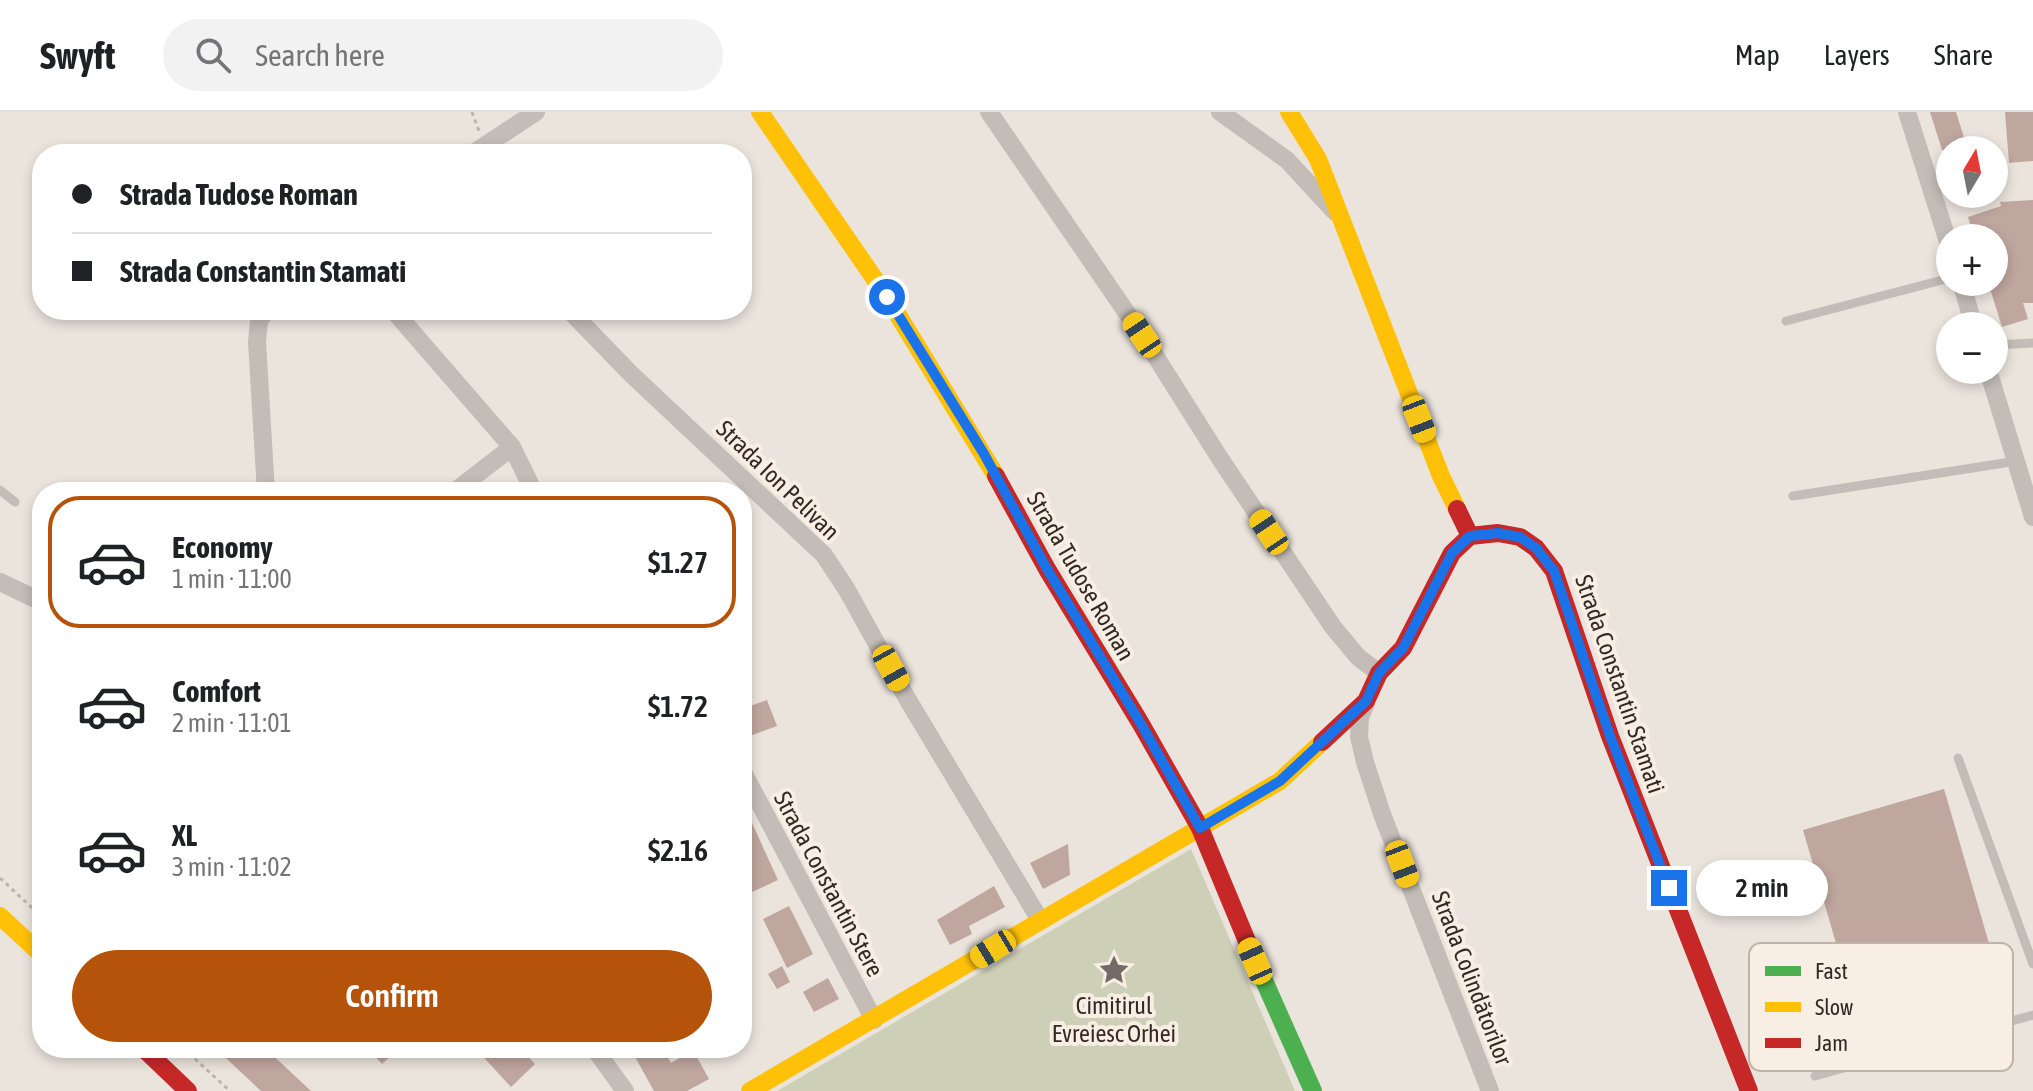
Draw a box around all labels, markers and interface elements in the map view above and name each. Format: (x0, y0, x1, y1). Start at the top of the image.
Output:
search box (163, 19, 723, 91)
icon: search (191, 33, 235, 77)
text: Swyft (40, 34, 115, 77)
text: Search here (255, 38, 385, 72)
text: Map (1735, 39, 1780, 71)
text: Layers (1824, 39, 1890, 71)
text: Share (1934, 39, 1993, 71)
north arrow (1936, 136, 2008, 208)
map controls (1936, 136, 2008, 384)
text: Strada Tudose Roman (120, 177, 358, 211)
button: + (1936, 224, 2008, 296)
text: Strada Constantin Stamati (120, 254, 406, 288)
route start (869, 279, 905, 315)
car (1119, 308, 1165, 362)
button: − (1936, 312, 2008, 384)
car (1399, 392, 1439, 446)
street label: Strada Ion Pelivan (711, 415, 845, 545)
street label: Strada Tudose Roman (1022, 487, 1140, 665)
car (1246, 505, 1292, 559)
icon: car (76, 526, 148, 598)
text: Economy (172, 530, 273, 564)
text: $1.27 (648, 545, 708, 579)
text: 1 min · 11:00 (172, 564, 292, 594)
street label: Strada Constantin Stamati (1570, 571, 1670, 797)
car (869, 641, 913, 695)
icon: car (76, 670, 148, 742)
text: Comfort (172, 674, 261, 708)
text: $1.72 (648, 689, 708, 723)
text: 2 min · 11:01 (172, 708, 292, 738)
street label: Strada Constantin Stere (769, 787, 889, 981)
icon: car (76, 814, 148, 886)
text: XL (172, 818, 197, 852)
text: $2.16 (648, 833, 708, 867)
car (1382, 837, 1422, 891)
text: 3 min · 11:02 (172, 852, 292, 882)
callout: 2 min (1697, 860, 1829, 916)
route end (1651, 870, 1687, 906)
text: 2 min (1735, 873, 1789, 903)
street label: Strada Colindătorilor (1426, 887, 1518, 1069)
car (966, 926, 1020, 972)
car (1234, 934, 1276, 988)
legend (1749, 943, 2013, 1071)
button: Confirm (72, 950, 712, 1042)
place icon: Cimitirul Evreiesc Orhei (1097, 953, 1131, 987)
text: Fast (1815, 958, 1848, 984)
place label: Cimitirul Evreiesc Orhei (1052, 992, 1176, 1047)
text: Slow (1815, 994, 1853, 1020)
text: Jam (1815, 1030, 1848, 1056)

